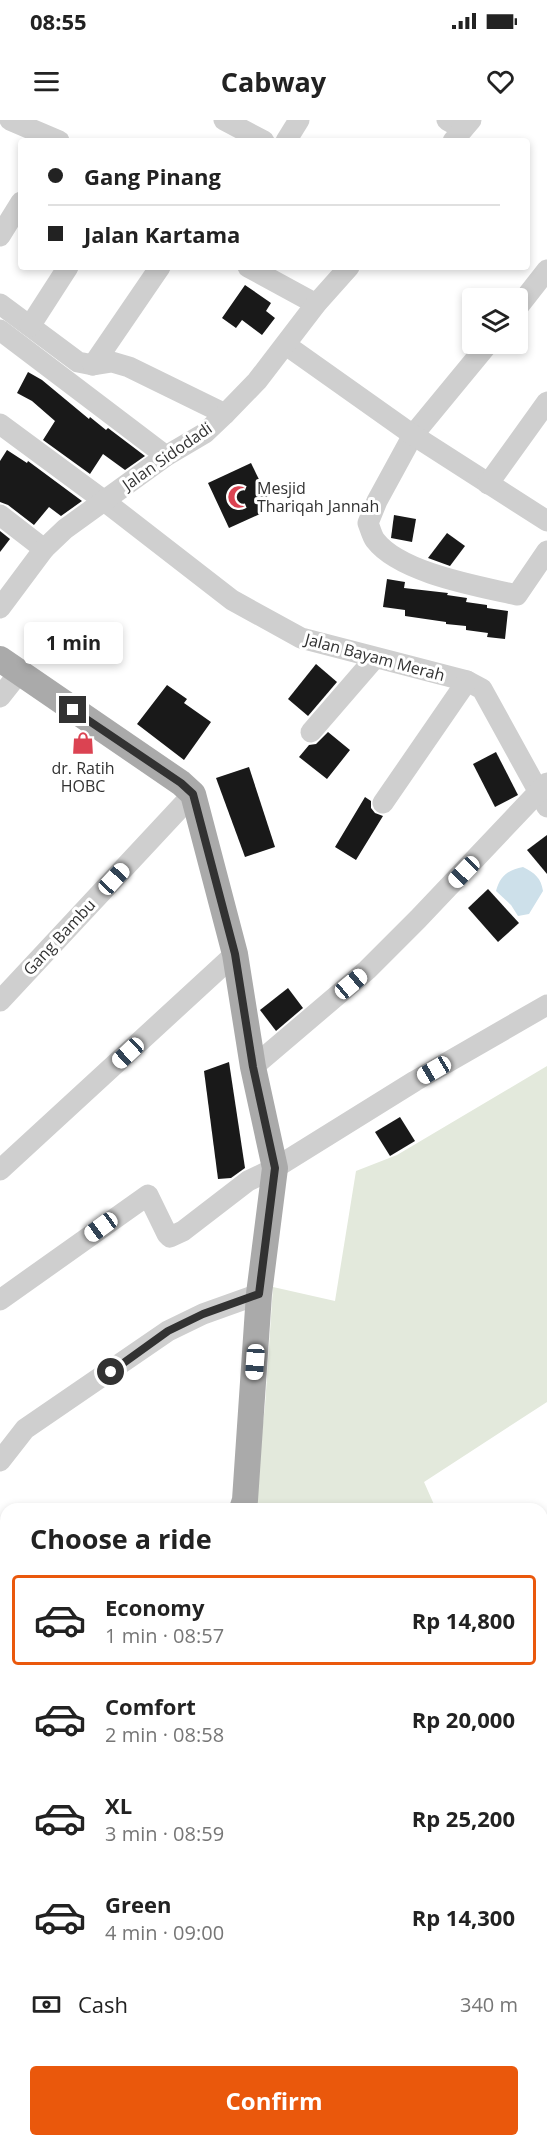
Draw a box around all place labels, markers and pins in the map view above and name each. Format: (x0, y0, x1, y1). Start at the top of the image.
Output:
place label: Mesjid Thariqah Jannah (257, 477, 379, 517)
mosque icon: Mesjid Thariqah Jannah (226, 484, 252, 510)
shop icon: dr. Ratih HOBC (70, 730, 96, 756)
place label: dr. Ratih HOBC (51, 757, 115, 797)

